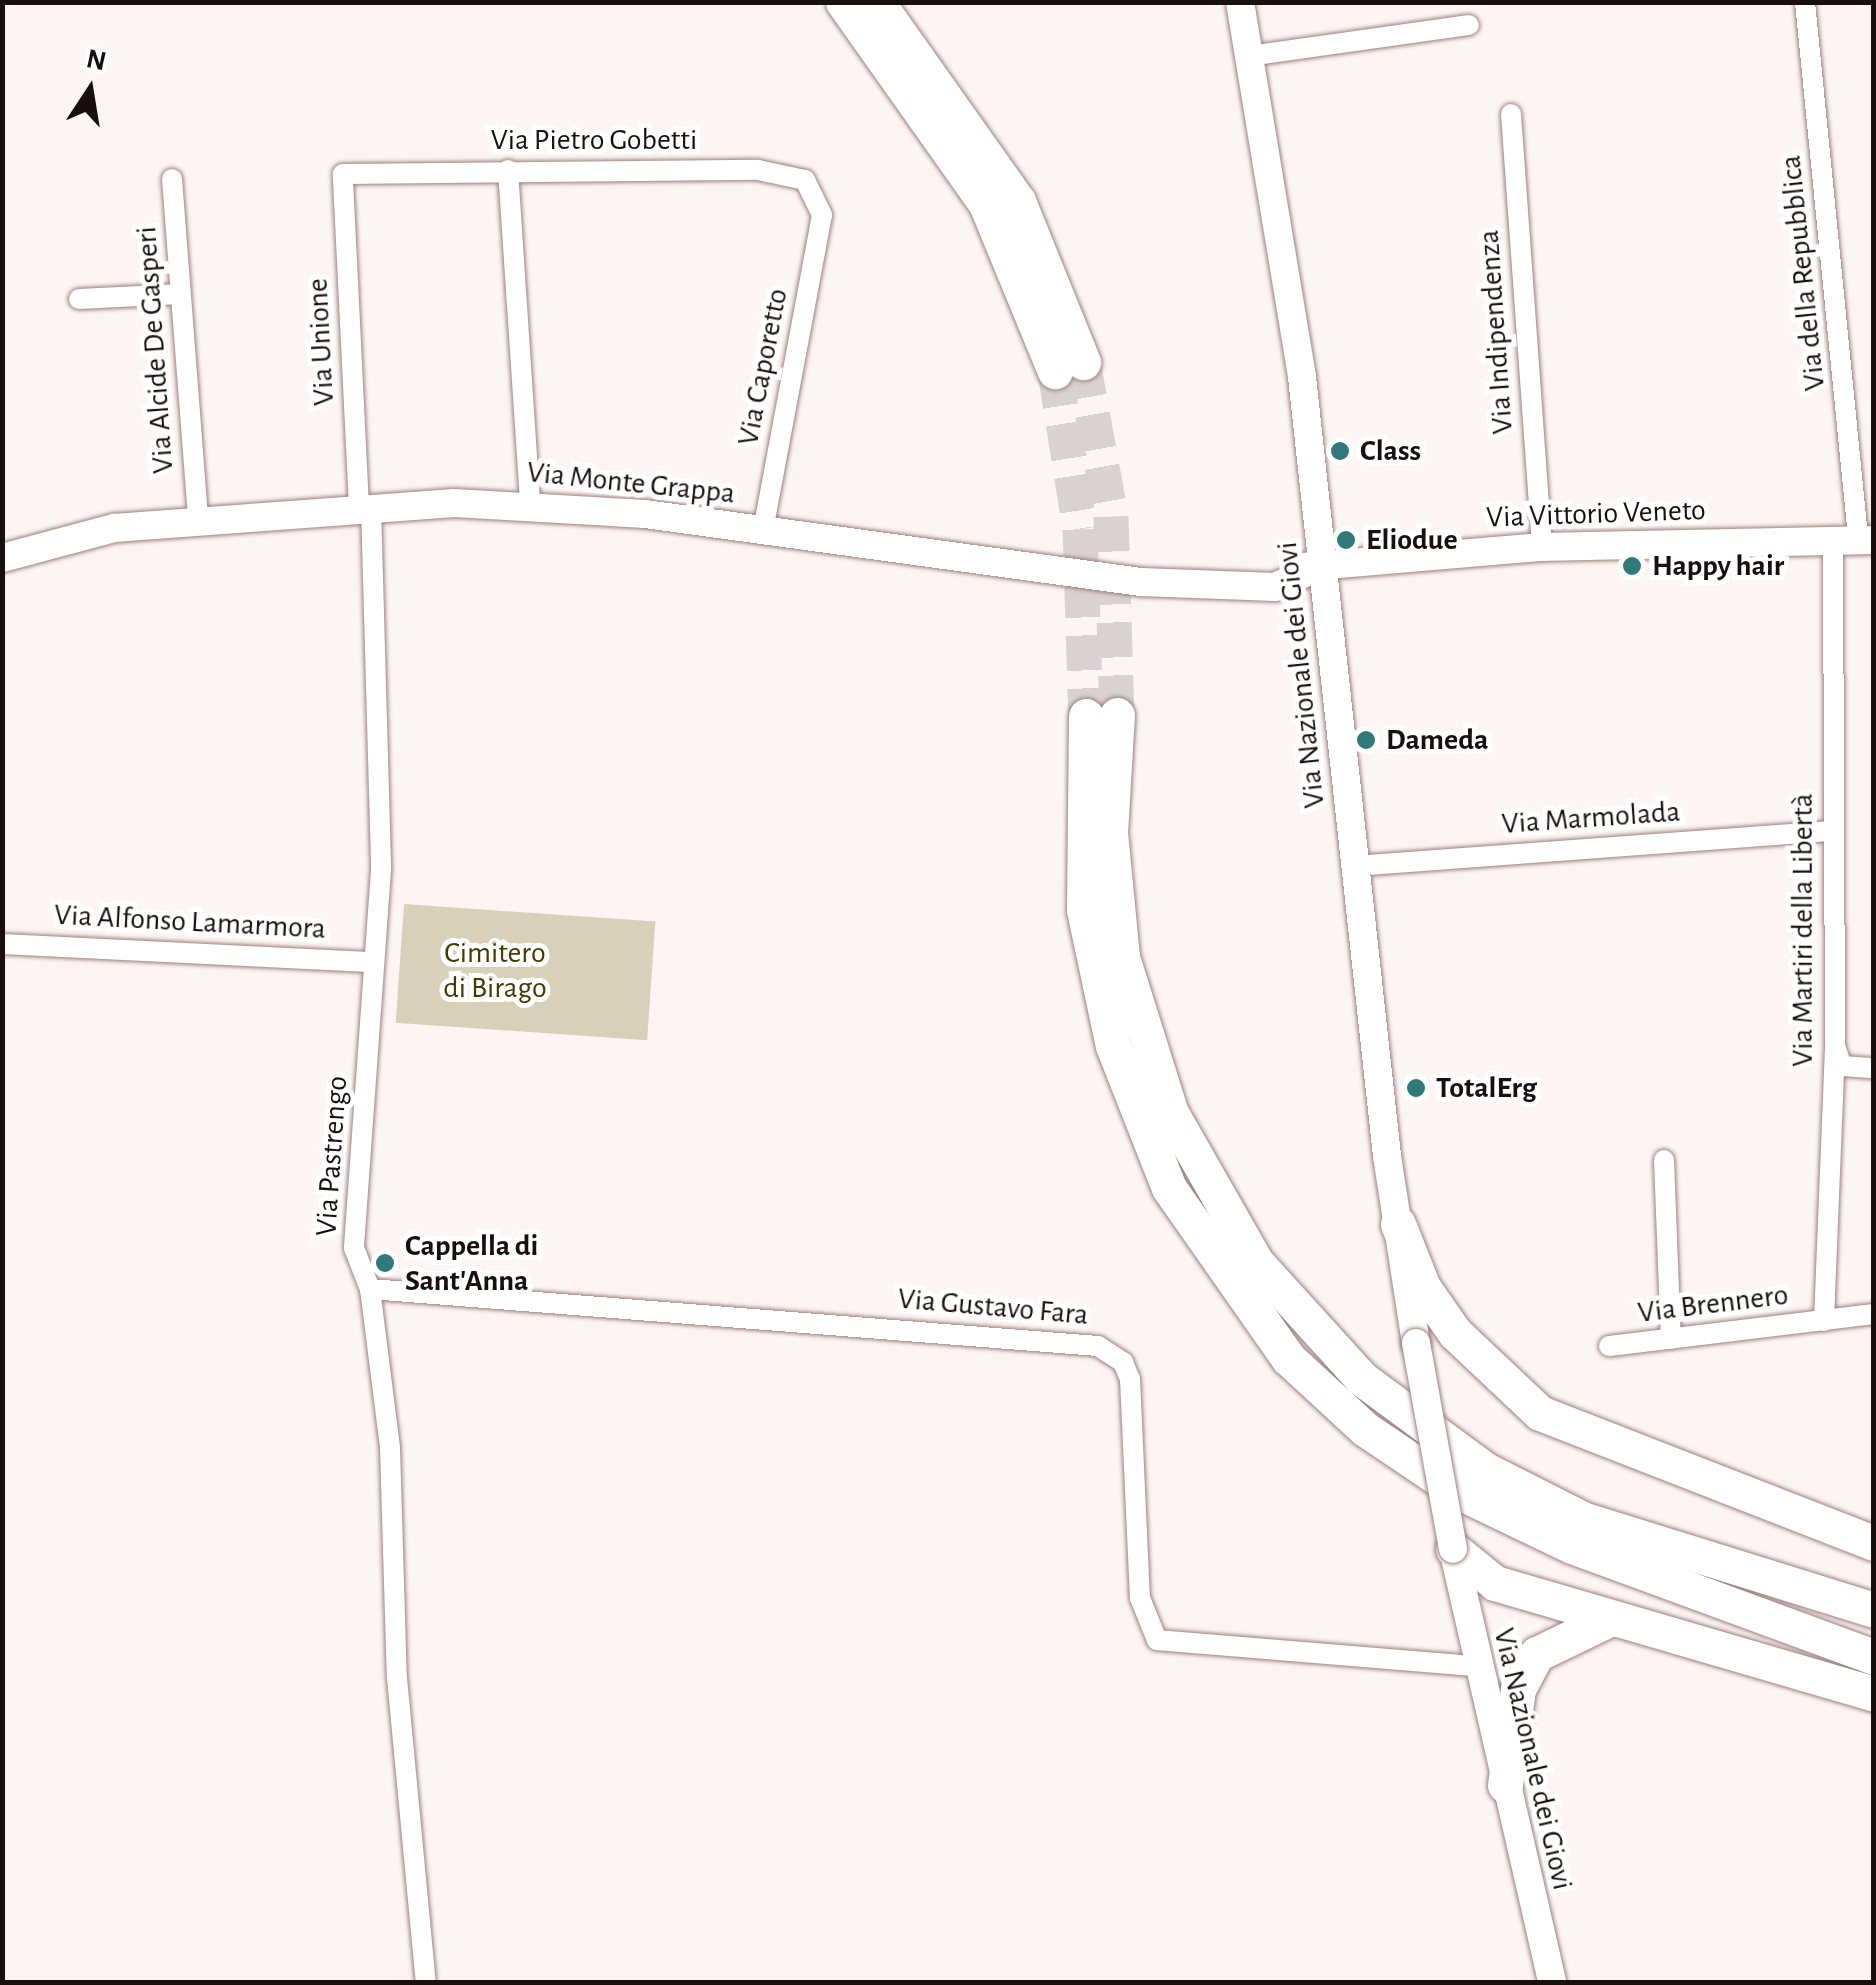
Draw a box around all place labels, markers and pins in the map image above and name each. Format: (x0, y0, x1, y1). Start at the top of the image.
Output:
place label: Class (1360, 433, 1421, 469)
marker: Class (1329, 440, 1351, 462)
place label: Eliodue (1366, 522, 1458, 558)
marker: Eliodue (1335, 529, 1357, 551)
place label: Happy hair (1652, 548, 1784, 584)
marker: Happy hair (1621, 555, 1643, 577)
place label: Dameda (1386, 722, 1488, 758)
marker: Dameda (1355, 729, 1377, 751)
place label: TotalErg (1436, 1070, 1537, 1106)
marker: TotalErg (1405, 1077, 1427, 1099)
place label: Cappella di Sant'Anna (405, 1228, 538, 1298)
marker: Cappella di Sant'Anna (374, 1252, 396, 1274)

